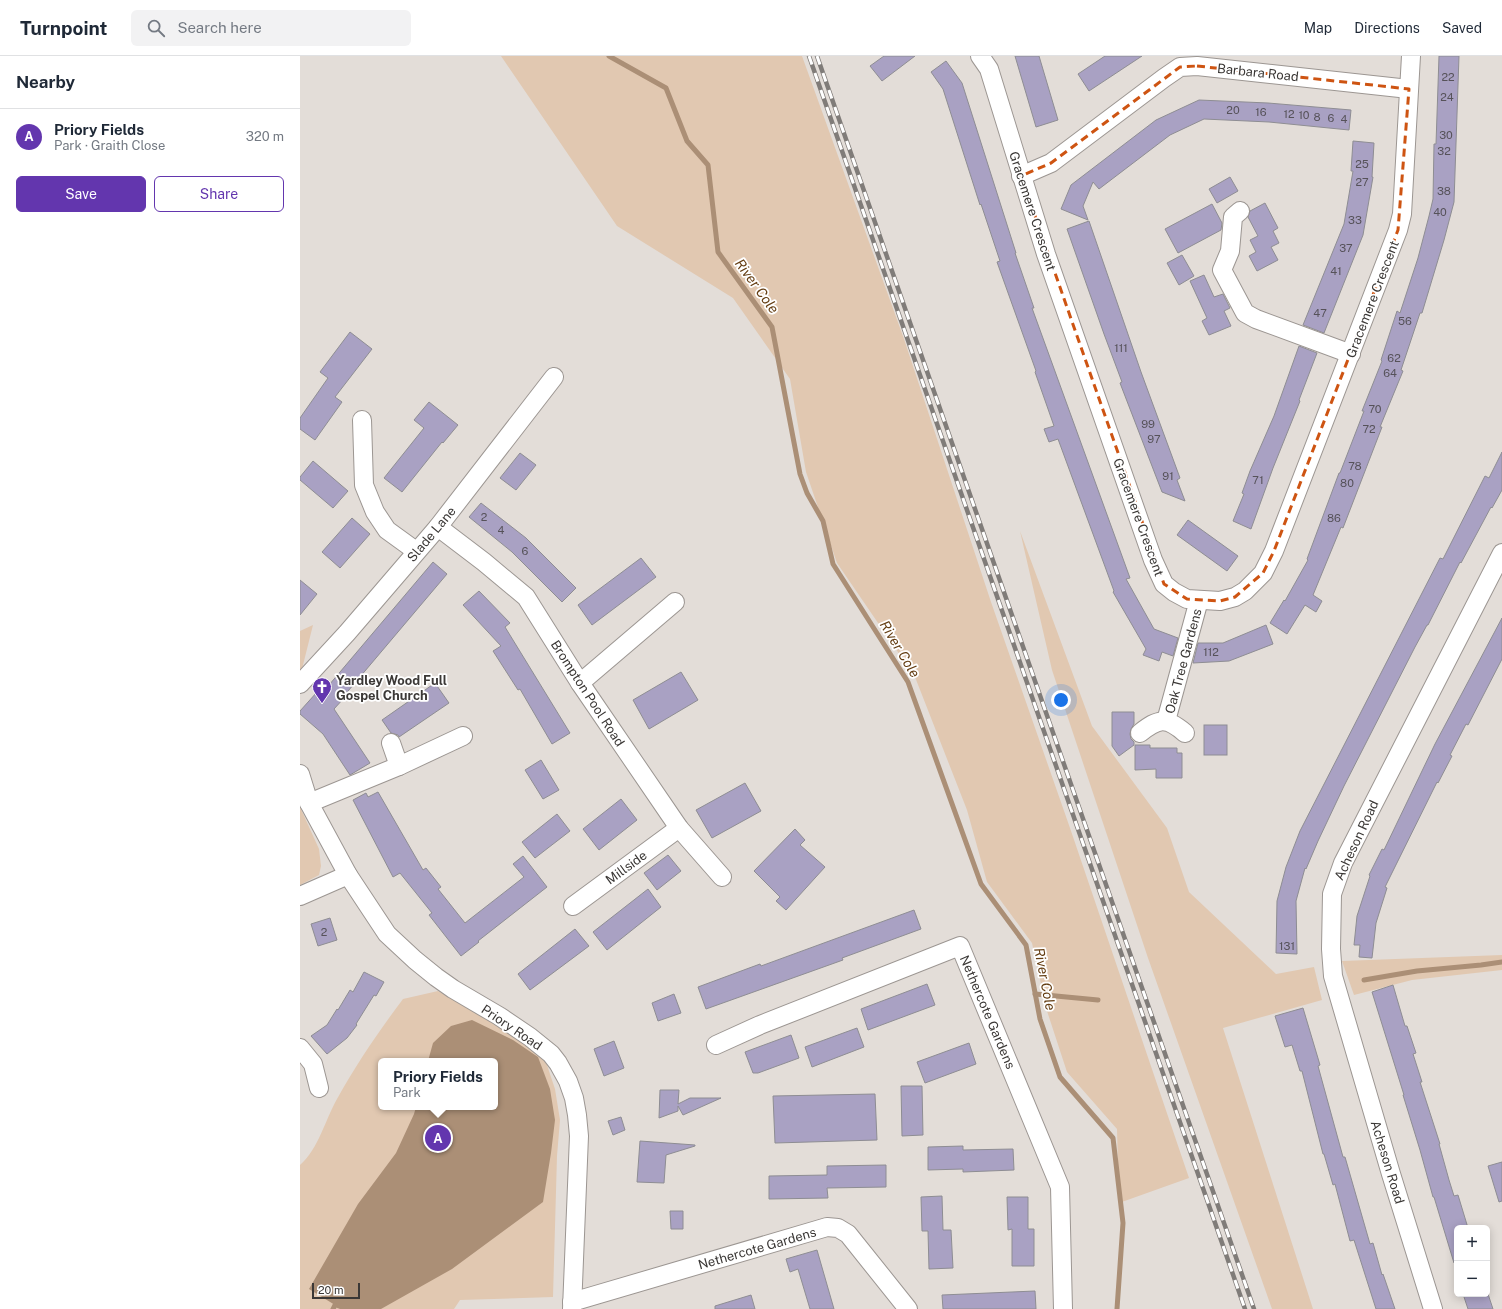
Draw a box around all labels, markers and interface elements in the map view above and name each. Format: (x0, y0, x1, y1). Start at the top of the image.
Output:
search box (131, 10, 411, 46)
text: Turnpoint (20, 17, 107, 39)
icon: search (145, 17, 167, 39)
text: Search here (177, 19, 262, 36)
text: Map (1304, 20, 1332, 36)
text: Directions (1354, 20, 1420, 36)
text: Saved (1442, 20, 1482, 36)
street label: Barbara Road (1216, 61, 1299, 84)
house number: 22 (1441, 71, 1455, 83)
text: Nearby (16, 72, 75, 92)
house number: 24 (1440, 91, 1454, 103)
house number: 20 (1226, 104, 1240, 116)
house number: 16 (1255, 106, 1267, 118)
house number: 12 (1283, 108, 1295, 120)
house number: 10 (1298, 109, 1310, 121)
house number: 8 (1313, 111, 1321, 123)
house number: 6 (1328, 112, 1335, 124)
house number: 4 (1341, 113, 1348, 125)
text: Priory Fields (54, 121, 144, 138)
text: A (24, 129, 34, 144)
text: 320 m (246, 129, 284, 144)
house number: 30 (1439, 129, 1453, 141)
text: Park · Graith Close (54, 138, 165, 153)
house number: 32 (1437, 145, 1451, 157)
street label: Gracemere Crescent (1006, 150, 1059, 273)
house number: 25 (1355, 158, 1369, 170)
button: Save (16, 176, 146, 212)
button: Share (154, 176, 284, 212)
house number: 27 (1355, 176, 1369, 188)
house number: 38 (1437, 185, 1451, 197)
house number: 40 (1433, 206, 1447, 218)
house number: 33 (1348, 214, 1362, 226)
street label: Gracemere Crescent (1343, 238, 1402, 360)
house number: 37 (1339, 242, 1353, 254)
water label: River Cole (732, 256, 782, 317)
house number: 41 (1330, 265, 1342, 277)
house number: 47 (1313, 307, 1327, 319)
house number: 56 (1398, 315, 1412, 327)
house number: 111 (1114, 342, 1128, 354)
house number: 62 (1387, 352, 1401, 364)
house number: 64 (1383, 367, 1397, 379)
house number: 70 (1368, 403, 1382, 415)
house number: 99 (1141, 418, 1155, 430)
house number: 72 (1362, 423, 1376, 435)
house number: 97 (1147, 433, 1161, 445)
street label: Gracemere Crescent (1110, 456, 1167, 578)
house number: 78 (1348, 460, 1362, 472)
house number: 91 (1162, 470, 1174, 482)
house number: 71 (1252, 474, 1264, 486)
house number: 80 (1340, 477, 1354, 489)
street label: Slade Lane (404, 504, 459, 565)
house number: 2 (481, 511, 488, 523)
house number: 86 (1327, 512, 1341, 524)
house number: 4 (498, 524, 505, 536)
house number: 6 (522, 545, 529, 557)
street label: Oak Tree Gardens (1162, 607, 1205, 715)
water label: River Cole (877, 618, 923, 681)
street label: Brompton Pool Road (548, 637, 627, 749)
house number: 112 (1203, 646, 1219, 658)
place label: Yardley Wood Full Gospel Church (336, 673, 447, 703)
church icon: Yardley Wood Full Gospel Church (311, 676, 333, 704)
your location (1051, 690, 1071, 710)
street label: Acheson Road (1331, 798, 1381, 882)
street label: Millside (603, 847, 650, 887)
house number: 2 (321, 926, 328, 938)
house number: 131 (1279, 940, 1295, 952)
water label: River Cole (1031, 946, 1059, 1012)
street label: Nethercote Gardens (957, 953, 1018, 1071)
street label: Priory Road (478, 1002, 545, 1053)
popup (378, 1058, 498, 1110)
text: Priory Fields (393, 1068, 483, 1085)
text: Park (393, 1085, 421, 1100)
street label: Acheson Road (1368, 1119, 1407, 1206)
pin: A (425, 1123, 451, 1153)
street label: Nethercote Gardens (696, 1224, 818, 1272)
map controls (1454, 1225, 1490, 1297)
button: + (1454, 1225, 1490, 1261)
button: − (1454, 1261, 1490, 1297)
scale bar (312, 1281, 360, 1300)
text: 20 m (318, 1284, 343, 1296)

